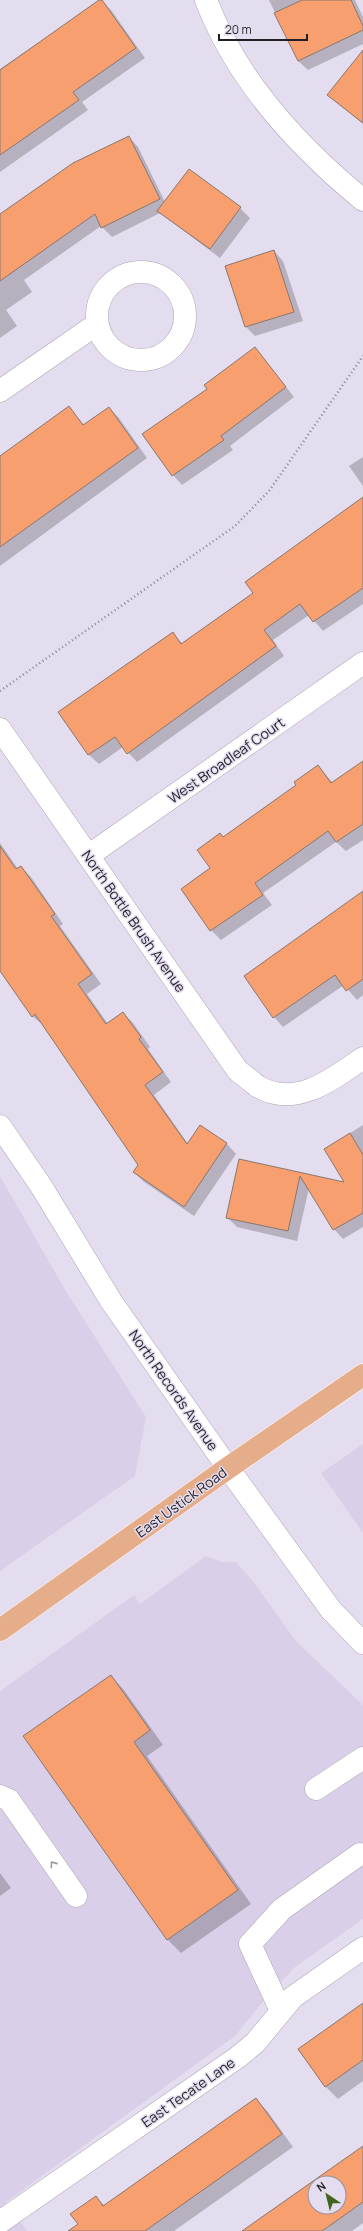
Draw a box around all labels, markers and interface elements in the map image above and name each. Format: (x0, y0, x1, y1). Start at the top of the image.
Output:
scale bar (219, 16, 307, 42)
text: 20 m (225, 21, 252, 38)
street label: West Broadleaf Court (164, 712, 288, 807)
street label: North Bottle Brush Avenue (78, 846, 190, 996)
street label: North Records Avenue (125, 1326, 223, 1454)
street label: East Ustick Road (132, 1463, 230, 1541)
one-way arrow (50, 1861, 58, 1868)
street label: East Tecate Lane (137, 2053, 239, 2131)
north arrow (307, 2175, 347, 2215)
text: N (313, 2178, 329, 2195)

